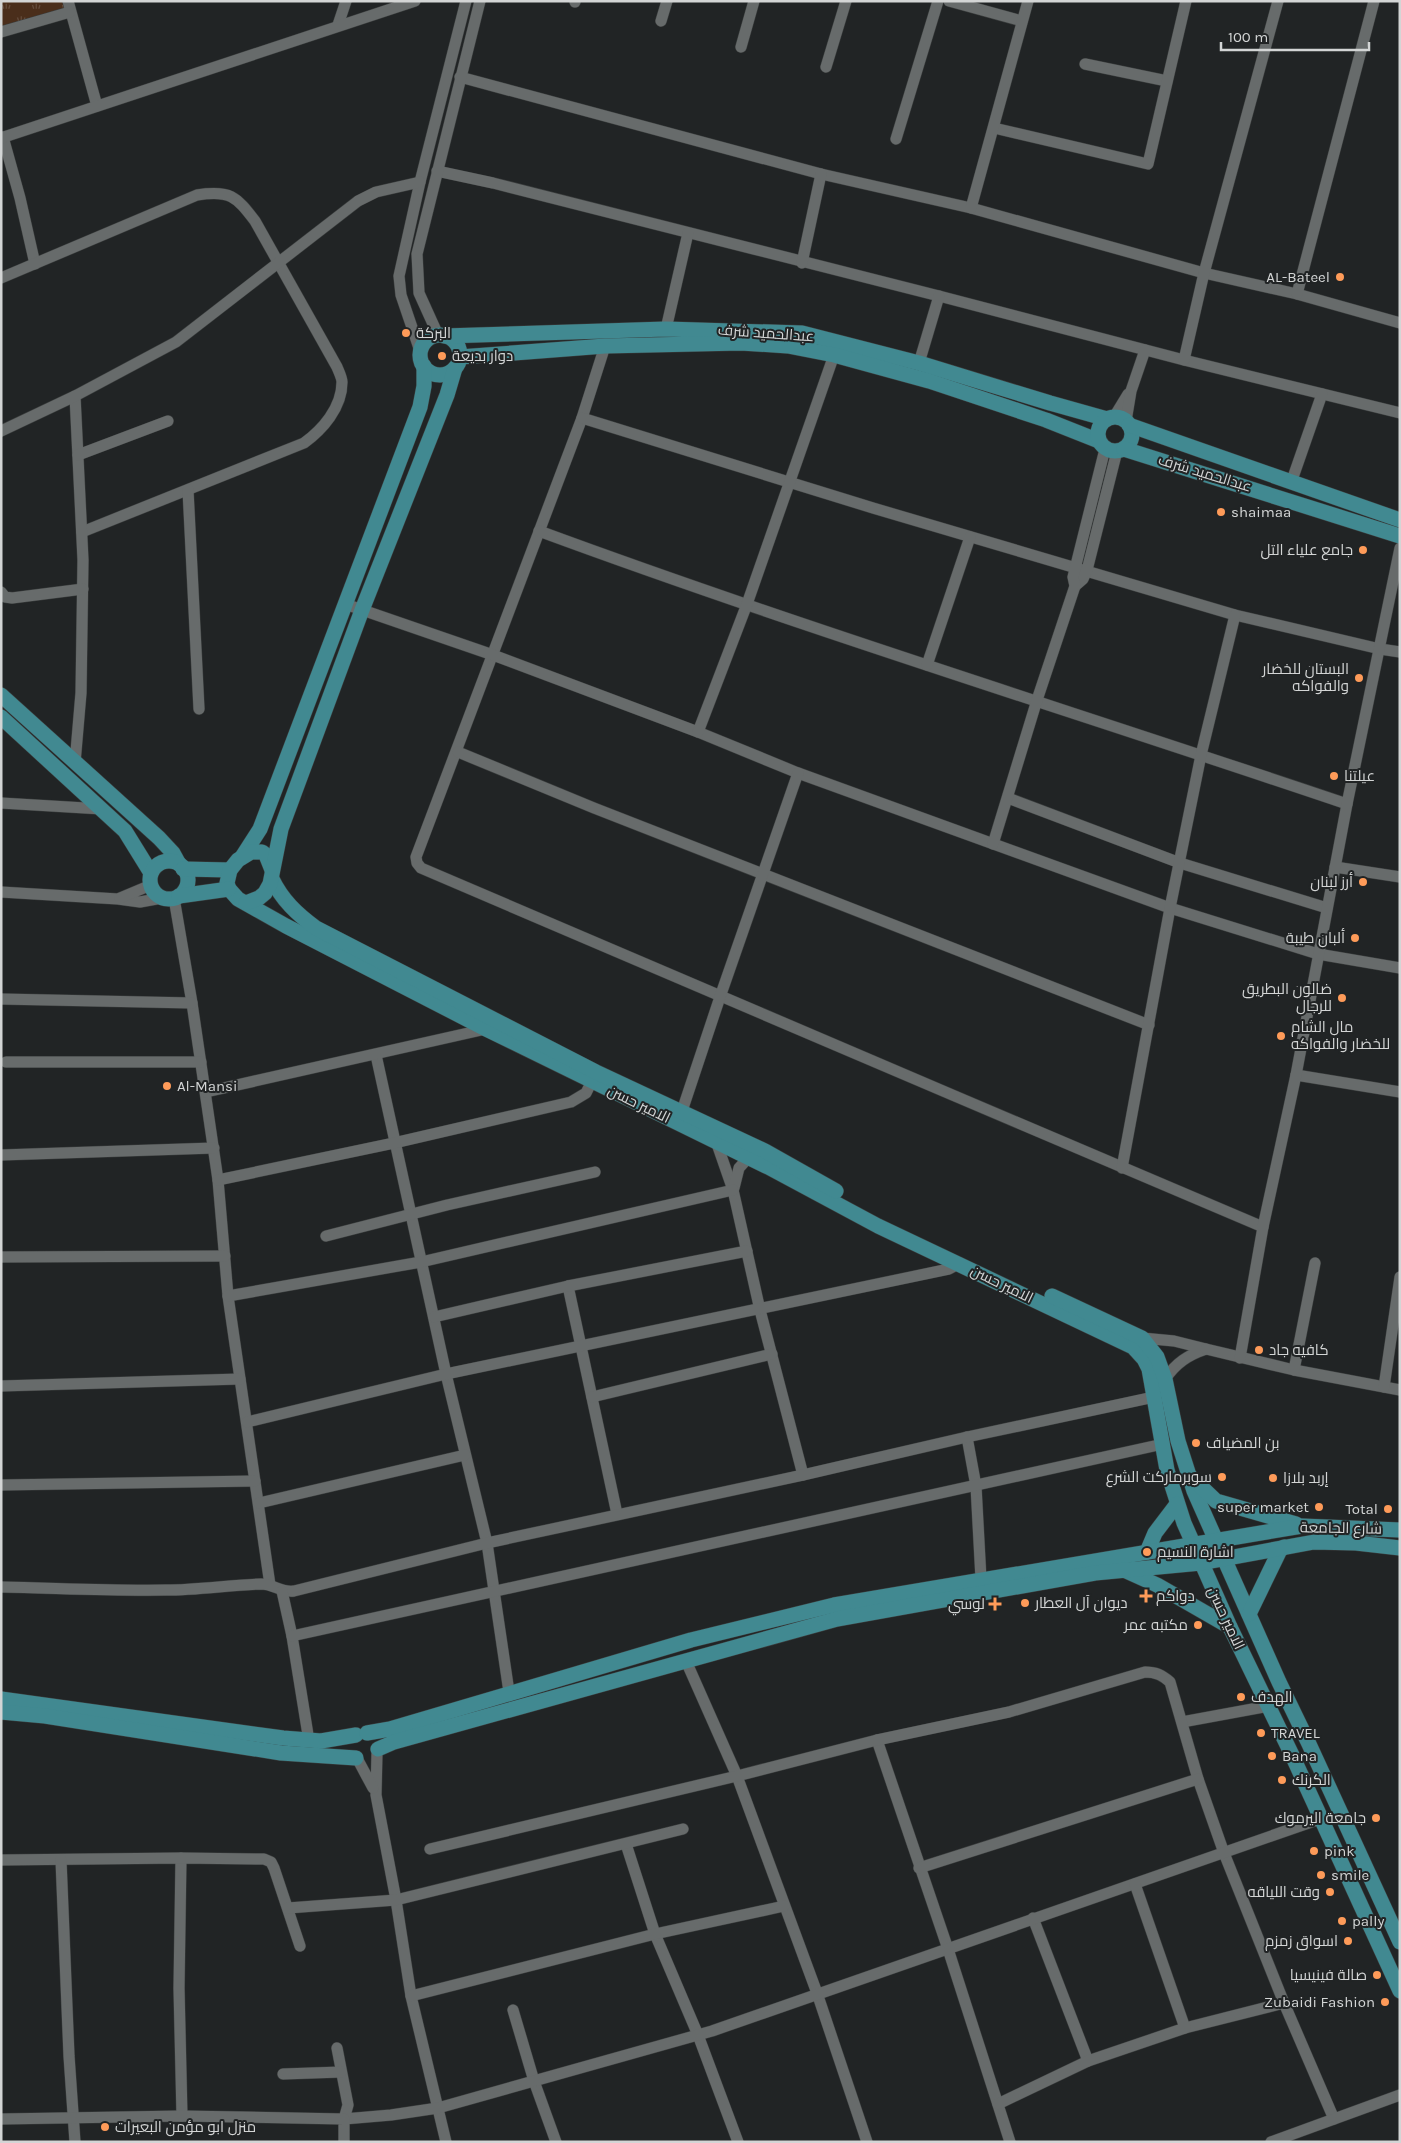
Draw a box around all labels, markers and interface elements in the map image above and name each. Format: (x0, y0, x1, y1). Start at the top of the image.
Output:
scale bar (1221, 20, 1368, 52)
text: 100 m (1228, 28, 1268, 46)
place label: AL-Bateel (1266, 268, 1330, 286)
marker: AL-Bateel (1334, 271, 1346, 283)
street label: عبدالحميد شرف (717, 321, 815, 345)
place label: البركة (416, 324, 451, 342)
marker: البركة (400, 327, 412, 339)
place label: دوار بديعة (452, 347, 513, 365)
marker: دوار بديعة (436, 350, 448, 362)
street label: عبدالحميد شرف (1156, 450, 1254, 496)
place label: shaimaa (1231, 503, 1291, 521)
marker: shaimaa (1215, 506, 1227, 518)
place label: جامع علياء التل (1260, 541, 1353, 561)
marker: جامع علياء التل (1357, 544, 1369, 556)
place label: البستان للخضار والفواكه (1261, 660, 1349, 695)
marker: البستان للخضار والفواكه (1353, 672, 1365, 684)
place label: عيلتنا (1344, 767, 1375, 785)
marker: عيلتنا (1328, 770, 1340, 782)
place label: أرز لبنان (1310, 872, 1353, 892)
marker: أرز لبنان (1357, 876, 1369, 888)
place label: ألبان طيبة (1286, 928, 1345, 948)
marker: ألبان طيبة (1349, 932, 1361, 944)
place label: ضالون البطريق للرجال (1242, 980, 1332, 1015)
marker: ضالون البطريق للرجال (1336, 992, 1348, 1004)
place label: مال الشام للخضار والفواكه (1291, 1018, 1390, 1053)
marker: مال الشام للخضار والفواكه (1275, 1030, 1287, 1042)
place label: Al-Mansi (177, 1077, 237, 1095)
marker: Al-Mansi (161, 1080, 173, 1092)
street label: الامير حسن (604, 1081, 673, 1128)
street label: الامير حسن (967, 1261, 1036, 1308)
place label: كافيه جاد (1269, 1341, 1329, 1359)
marker: كافيه جاد (1253, 1344, 1265, 1356)
place label: بن المضياف (1206, 1434, 1279, 1453)
marker: بن المضياف (1190, 1437, 1202, 1449)
place label: سوبرماركت الشرع (1106, 1468, 1212, 1488)
place label: إربد بلازا (1283, 1469, 1329, 1487)
marker: سوبرماركت الشرع (1216, 1471, 1228, 1483)
marker: إربد بلازا (1267, 1472, 1279, 1484)
place label: super market (1217, 1498, 1309, 1516)
place label: Total (1345, 1500, 1378, 1518)
marker: super market (1313, 1501, 1325, 1513)
marker: Total (1382, 1503, 1394, 1515)
street label: شارع الجامعة (1300, 1518, 1382, 1540)
place label: اشارة النسيم (1157, 1543, 1234, 1562)
marker: اشارة النسيم (1141, 1546, 1153, 1558)
street label: الامير حسن (1203, 1584, 1248, 1653)
place label: دواكم (1156, 1587, 1195, 1606)
marker: دواكم (1140, 1590, 1152, 1602)
place label: ديوان آل العطار (1034, 1594, 1127, 1613)
place label: لوسي (948, 1595, 985, 1616)
marker: ديوان آل العطار (1019, 1597, 1031, 1609)
marker: لوسي (989, 1598, 1001, 1610)
place label: مكتبه عمر (1123, 1616, 1188, 1634)
marker: مكتبه عمر (1192, 1619, 1204, 1631)
place label: الهدف (1251, 1688, 1293, 1707)
marker: الهدف (1235, 1691, 1247, 1703)
place label: TRAVEL (1271, 1724, 1320, 1742)
marker: TRAVEL (1255, 1727, 1267, 1739)
place label: Bana (1282, 1747, 1317, 1765)
marker: Bana (1266, 1750, 1278, 1762)
place label: الكرنك (1292, 1771, 1331, 1789)
marker: الكرنك (1276, 1774, 1288, 1786)
place label: جامعة اليرموك (1275, 1809, 1366, 1827)
marker: جامعة اليرموك (1370, 1812, 1382, 1824)
place label: pink (1324, 1842, 1355, 1860)
marker: pink (1308, 1845, 1320, 1857)
place label: smile (1331, 1866, 1369, 1884)
marker: smile (1315, 1869, 1327, 1881)
place label: وقت اللياقه (1248, 1883, 1320, 1901)
marker: وقت اللياقه (1324, 1886, 1336, 1898)
place label: pally (1352, 1912, 1384, 1930)
marker: pally (1336, 1915, 1348, 1927)
place label: اسواق زمزم (1265, 1932, 1338, 1951)
marker: اسواق زمزم (1342, 1935, 1354, 1947)
place label: صالة فينيسيا (1290, 1966, 1367, 1984)
marker: صالة فينيسيا (1371, 1969, 1383, 1981)
place label: Zubaidi Fashion (1264, 1993, 1375, 2011)
marker: Zubaidi Fashion (1379, 1996, 1391, 2008)
place label: منزل ابو مؤمن البعيرات (115, 2118, 256, 2137)
marker: منزل ابو مؤمن البعيرات (99, 2121, 111, 2133)

